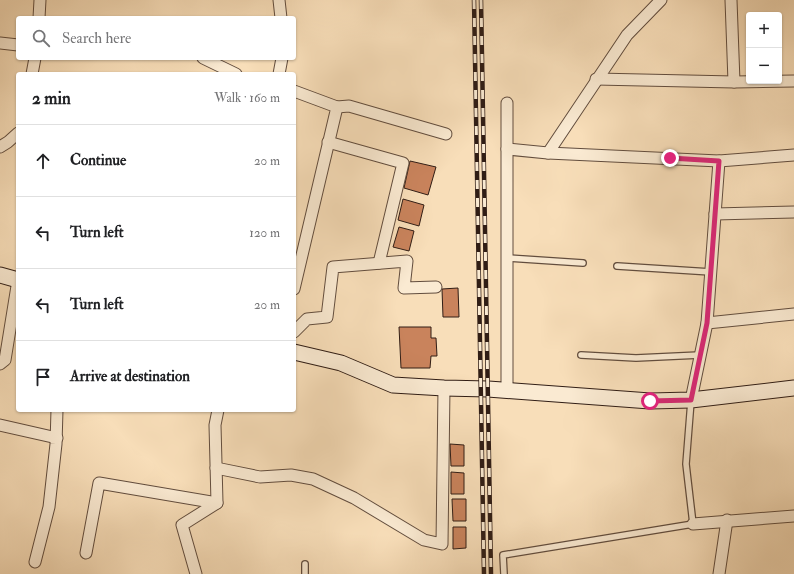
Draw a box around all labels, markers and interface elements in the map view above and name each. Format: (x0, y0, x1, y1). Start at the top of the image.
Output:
map controls (746, 12, 782, 84)
button: + (746, 12, 782, 48)
search box (16, 16, 296, 60)
icon: search (30, 27, 52, 49)
text: Search here (62, 29, 131, 48)
button: − (746, 48, 782, 84)
text: 2 min (32, 88, 71, 109)
text: Walk · 160 m (214, 90, 280, 106)
route end (661, 149, 679, 167)
icon: ahead (32, 150, 54, 172)
text: Continue (70, 151, 126, 170)
text: 20 m (254, 153, 280, 169)
icon: left (32, 222, 54, 244)
text: Turn left (70, 223, 124, 242)
text: 120 m (249, 225, 280, 241)
icon: left (32, 294, 54, 316)
text: Turn left (70, 295, 124, 314)
text: 20 m (254, 297, 280, 313)
icon: arrive (32, 366, 54, 388)
text: Arrive at destination (70, 367, 190, 386)
route start (641, 392, 659, 410)

